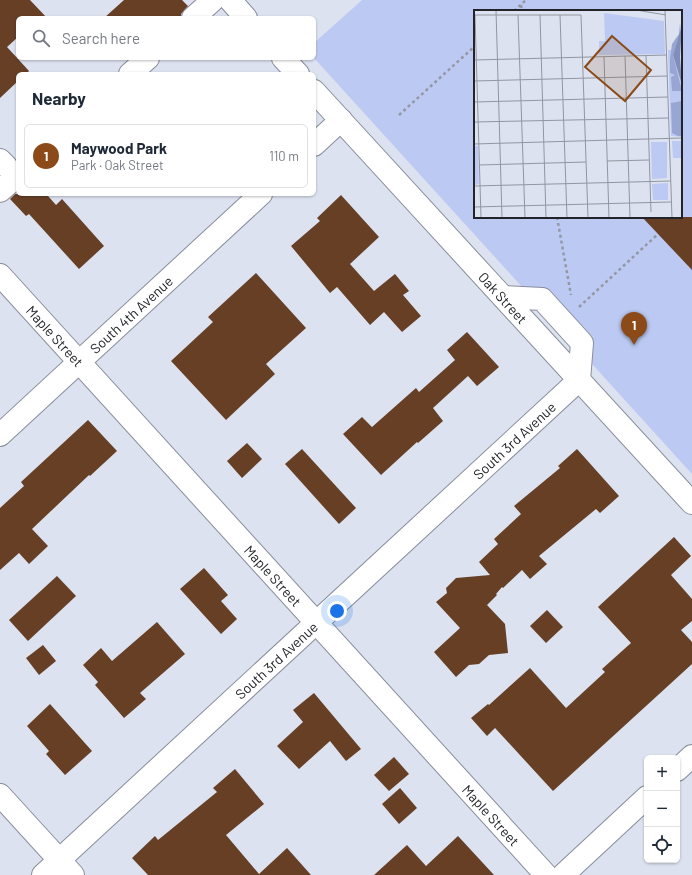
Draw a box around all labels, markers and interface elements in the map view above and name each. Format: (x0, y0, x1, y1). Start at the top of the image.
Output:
inset map (474, 10, 682, 218)
search box (16, 16, 316, 60)
icon: search (30, 27, 52, 49)
text: Search here (62, 29, 140, 47)
text: Nearby (32, 88, 86, 108)
text: Maywood Park (71, 139, 167, 157)
text: 1 (44, 148, 48, 164)
text: 110 m (269, 148, 299, 164)
text: Park · Oak Street (71, 157, 164, 173)
street label: Oak Street (475, 268, 531, 327)
street label: South 4th Avenue (86, 272, 176, 357)
street label: Maple Street (23, 302, 87, 370)
pin: 1 (621, 312, 647, 345)
street label: South 3rd Avenue (469, 398, 559, 482)
street label: Maple Street (241, 541, 305, 609)
your location (327, 601, 347, 621)
street label: South 3rd Avenue (231, 618, 321, 702)
map controls (644, 755, 680, 863)
button: + (644, 755, 680, 791)
street label: Maple Street (459, 781, 523, 849)
button: − (644, 791, 680, 827)
button: locate (644, 827, 680, 863)

